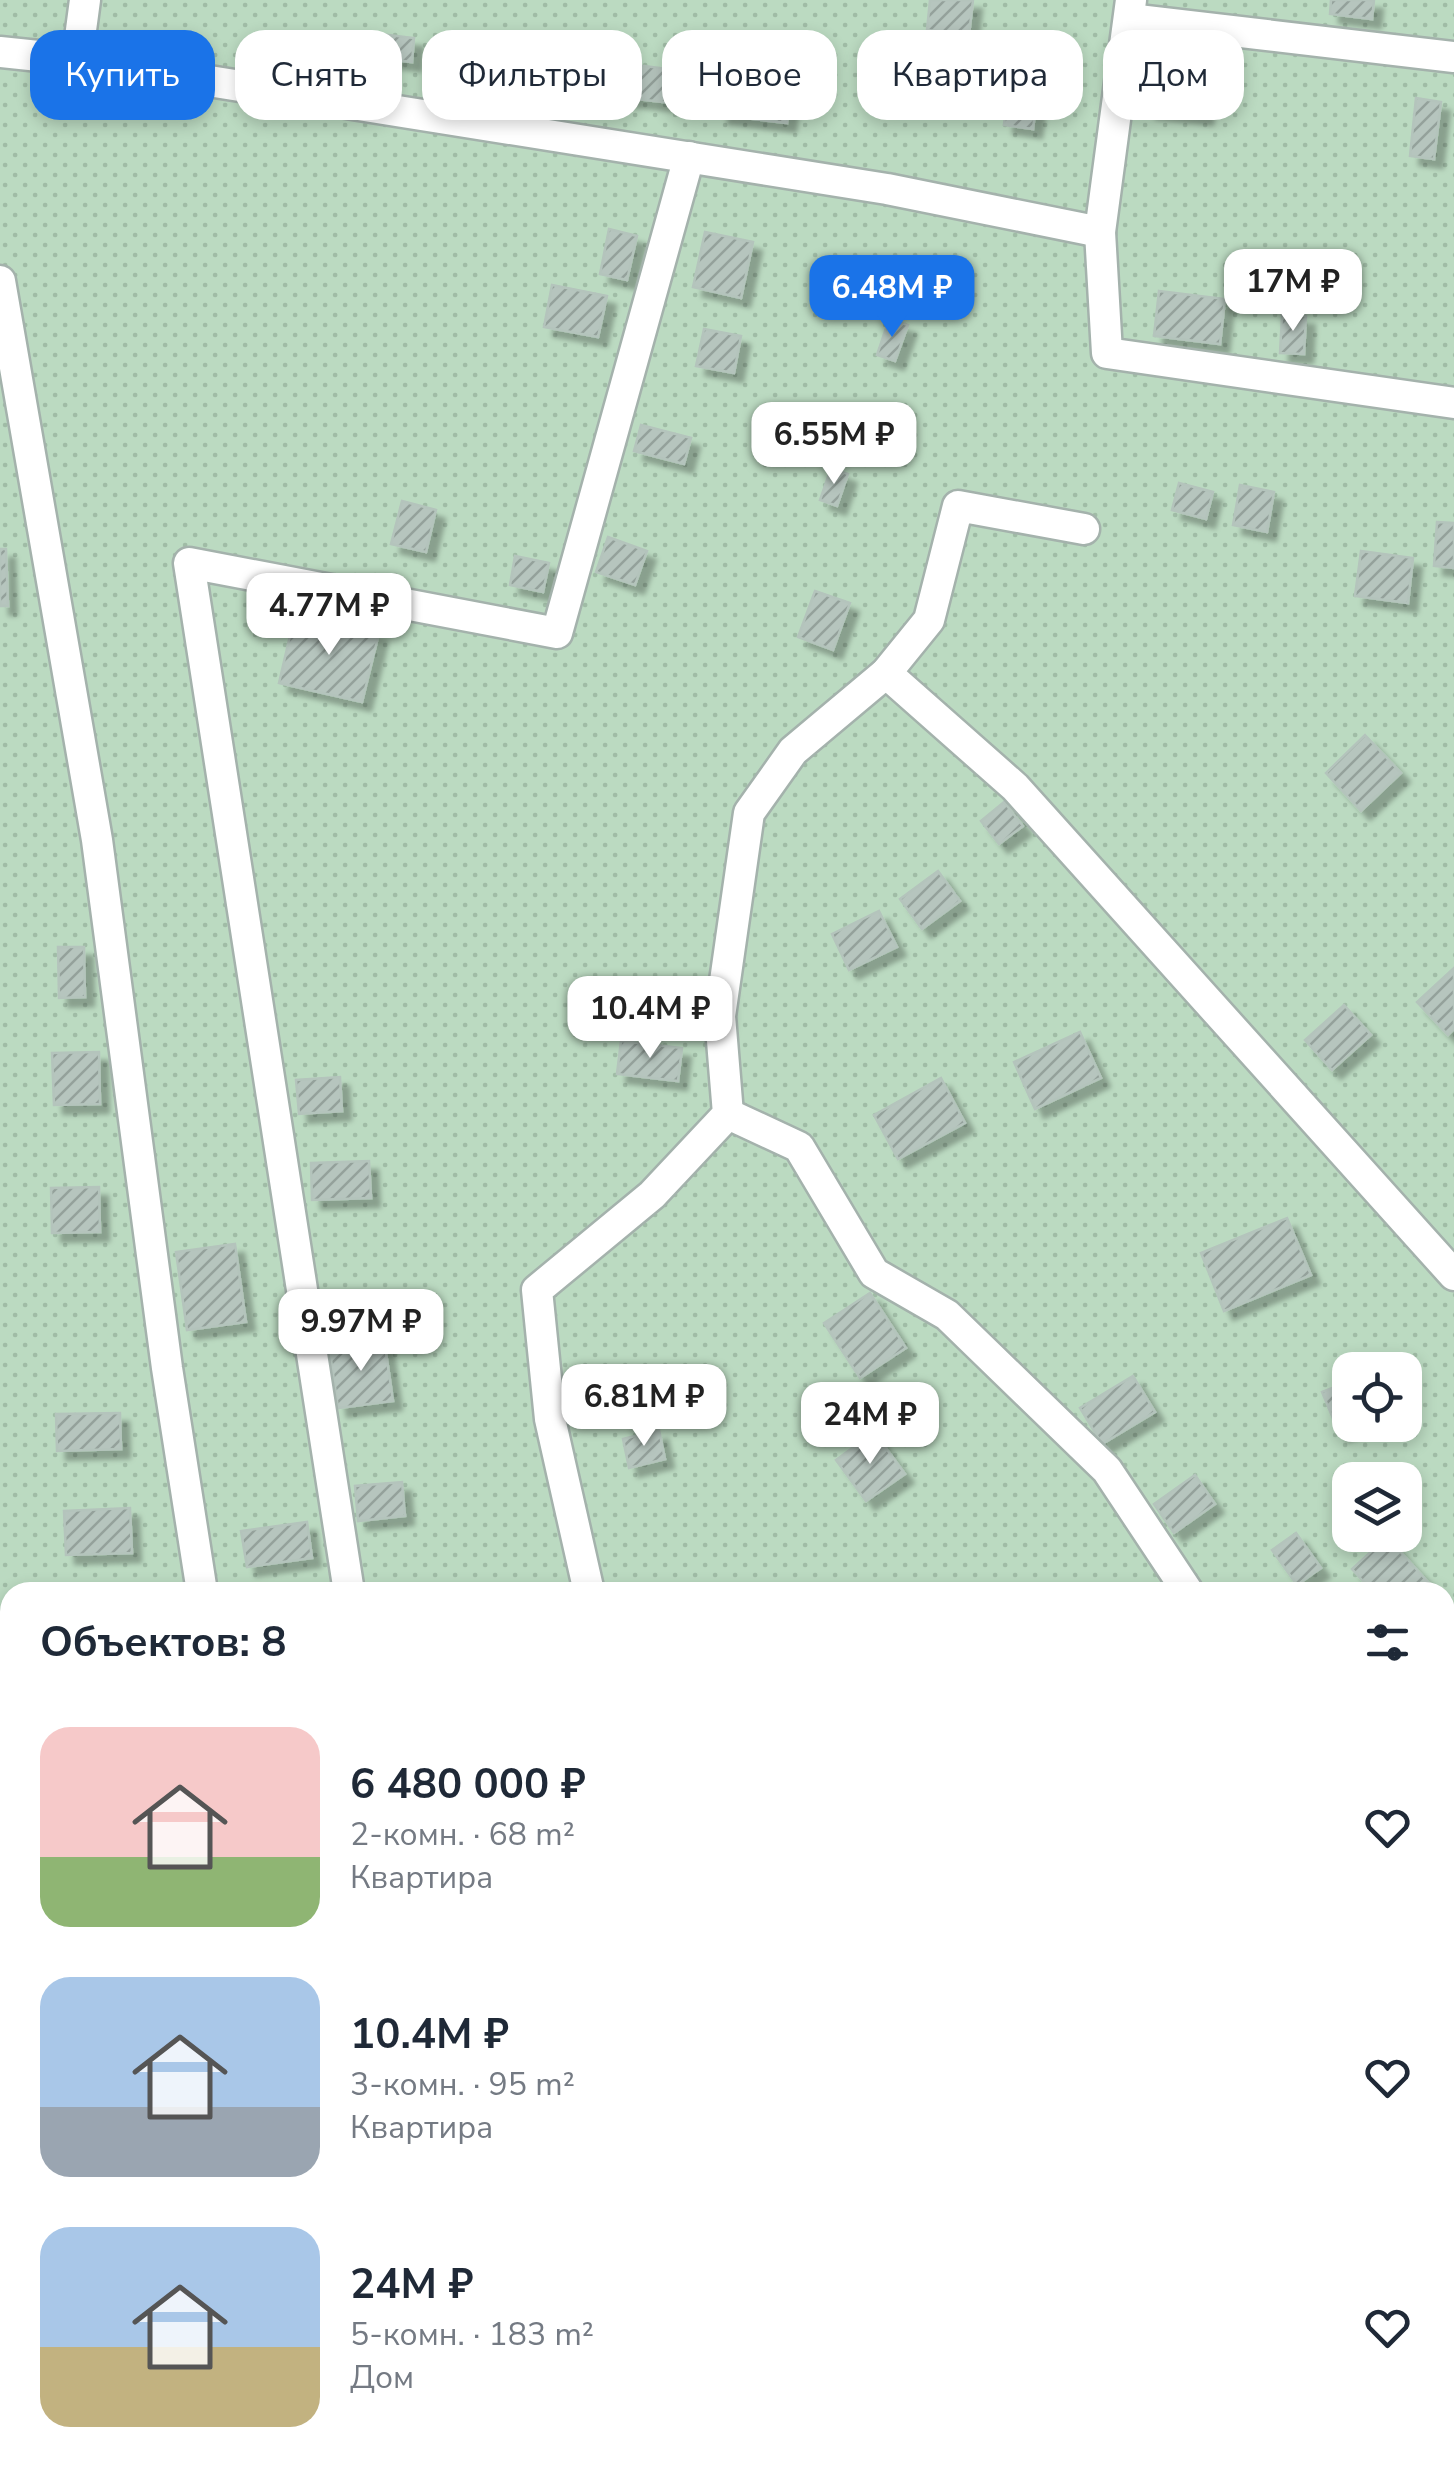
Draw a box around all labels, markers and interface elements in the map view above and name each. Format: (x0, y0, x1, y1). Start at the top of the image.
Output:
chip: Купить (30, 30, 215, 120)
chip: Снять (235, 30, 402, 120)
chip: Фильтры (422, 30, 642, 120)
chip: Новое (662, 30, 837, 120)
chip: Квартира (857, 30, 1083, 120)
chip: Дом (1103, 30, 1244, 120)
pin: 17M ₽ (1223, 249, 1363, 334)
pin: 6.48M ₽ (800, 255, 984, 340)
text: 17M ₽ (1246, 260, 1340, 303)
text: 6.48M ₽ (831, 266, 953, 309)
pin: 6.55M ₽ (742, 402, 926, 487)
text: 6.55M ₽ (773, 413, 895, 456)
pin: 4.77M ₽ (237, 573, 421, 658)
text: 4.77M ₽ (268, 584, 390, 627)
pin: 10.4M ₽ (558, 976, 742, 1061)
text: 10.4M ₽ (589, 987, 711, 1030)
pin: 9.97M ₽ (269, 1289, 453, 1374)
text: 9.97M ₽ (300, 1300, 422, 1343)
map controls (1332, 1352, 1422, 1552)
button: locate (1332, 1352, 1422, 1442)
pin: 6.81M ₽ (552, 1364, 736, 1449)
text: 6.81M ₽ (583, 1375, 705, 1418)
pin: 24M ₽ (800, 1382, 940, 1467)
text: 24M ₽ (823, 1393, 917, 1436)
button: layers (1332, 1462, 1422, 1552)
text: Объектов: 8 (40, 1614, 286, 1671)
icon: filters (1360, 1615, 1415, 1670)
text: 6 480 000 ₽ (350, 1756, 586, 1813)
icon: home (120, 1767, 240, 1887)
icon: heart (1360, 1800, 1415, 1855)
text: 2-комн. · 68 m² (350, 1813, 575, 1856)
text: Квартира (350, 1856, 493, 1899)
text: 10.4M ₽ (350, 2006, 509, 2063)
icon: home (120, 2017, 240, 2137)
icon: heart (1360, 2050, 1415, 2105)
text: 3-комн. · 95 m² (350, 2063, 575, 2106)
text: Квартира (350, 2106, 493, 2149)
text: 24M ₽ (350, 2256, 473, 2313)
icon: home (120, 2267, 240, 2387)
icon: heart (1360, 2300, 1415, 2355)
text: 5-комн. · 183 m² (350, 2313, 594, 2356)
text: Дом (350, 2356, 414, 2399)

